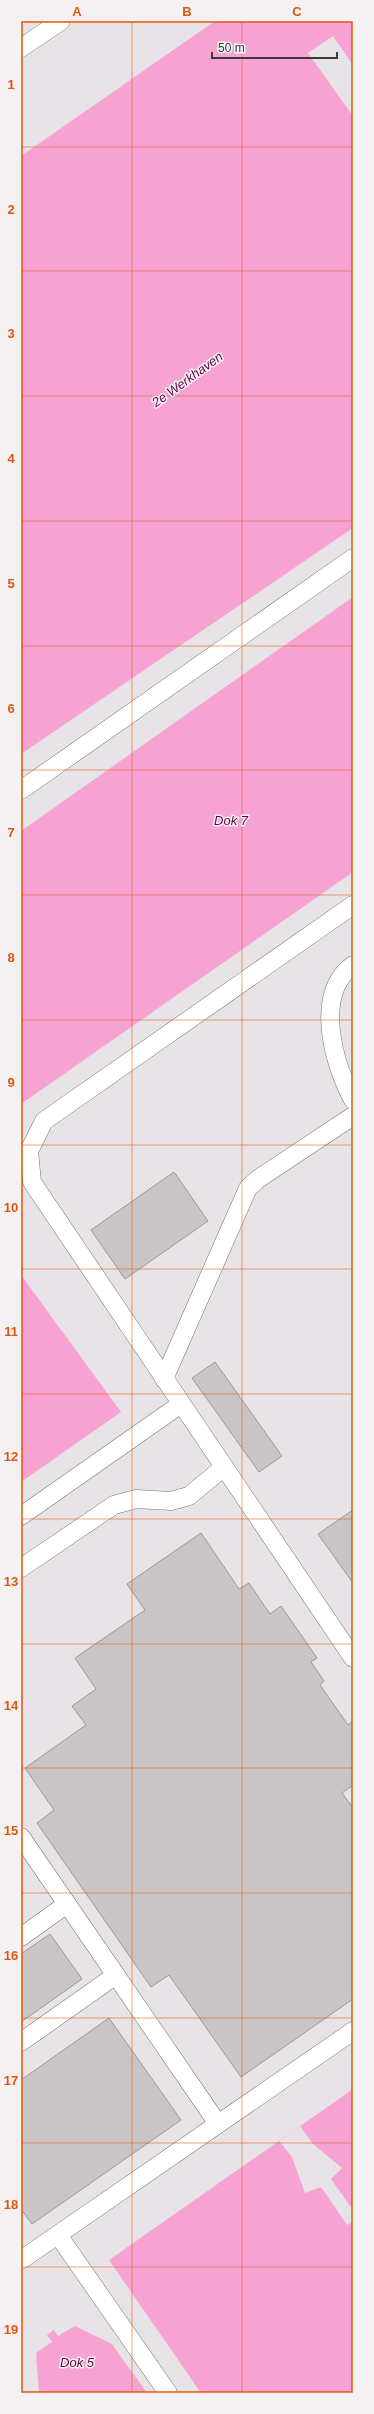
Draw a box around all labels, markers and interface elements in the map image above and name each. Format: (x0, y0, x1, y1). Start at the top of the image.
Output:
text: A (72, 4, 82, 19)
text: B (182, 4, 192, 19)
text: C (292, 4, 302, 19)
scale bar (212, 34, 337, 60)
text: 50 m (218, 41, 245, 55)
text: 1 (7, 77, 15, 92)
text: 2 (7, 202, 15, 217)
text: 3 (7, 326, 15, 341)
water label: 2e Werkhaven (148, 349, 226, 411)
text: 4 (7, 451, 15, 466)
text: 5 (7, 576, 15, 591)
text: 6 (7, 701, 15, 716)
water label: Dok 7 (214, 813, 249, 828)
text: 7 (7, 825, 15, 840)
text: 8 (7, 950, 15, 965)
text: 9 (7, 1075, 15, 1090)
text: 10 (4, 1200, 18, 1215)
text: 11 (4, 1324, 18, 1339)
text: 12 (4, 1449, 18, 1464)
text: 13 (4, 1574, 18, 1589)
text: 14 (4, 1698, 19, 1713)
text: 15 (4, 1823, 18, 1838)
text: 16 (4, 1948, 18, 1963)
text: 17 (4, 2073, 18, 2088)
text: 18 (4, 2197, 18, 2212)
text: 19 (4, 2322, 18, 2337)
water label: Dok 5 (60, 2355, 95, 2370)

